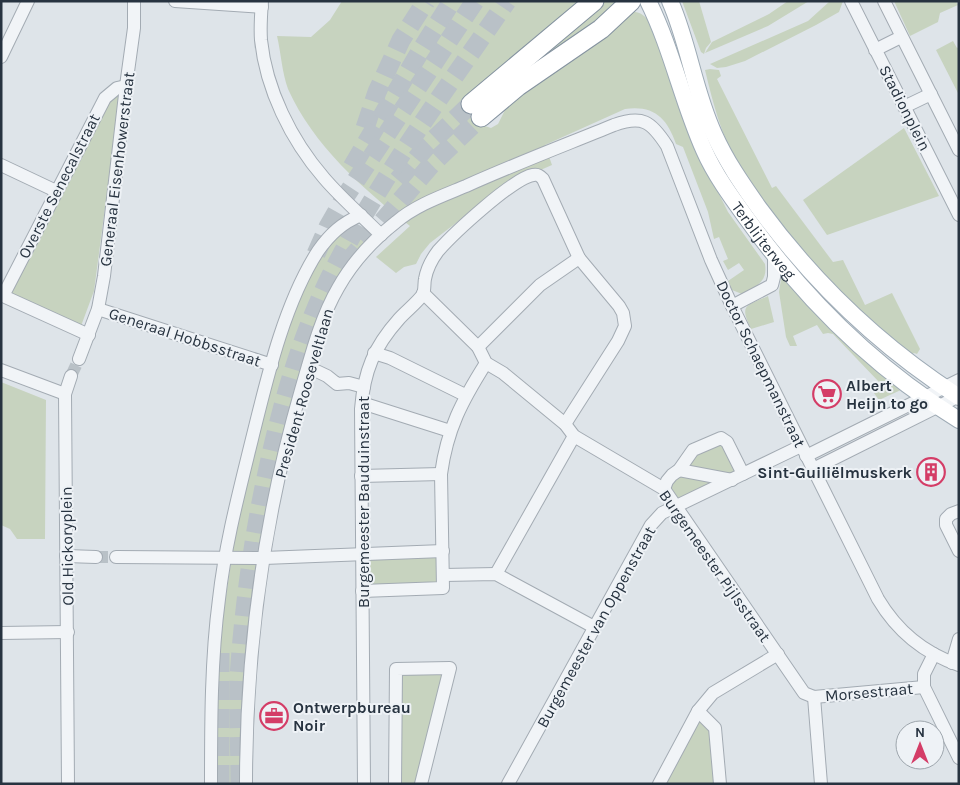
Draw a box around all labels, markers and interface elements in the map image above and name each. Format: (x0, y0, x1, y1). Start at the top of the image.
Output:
street label: Stadionplein (875, 62, 935, 154)
street label: Generaal Eisenhowerstraat (96, 71, 138, 267)
street label: Overste Senecalstraat (14, 110, 104, 262)
street label: Terblijterweg (728, 198, 800, 283)
street label: Doctor Schaepmanstraat (712, 278, 810, 450)
street label: Generaal Hobbsstraat (107, 303, 263, 371)
street label: President Rooseveltlaan (271, 306, 337, 480)
place label: Albert Heijn to go (846, 376, 928, 413)
supermarket icon: Albert Heijn to go (812, 379, 842, 409)
street label: Burgemeester Bauduinstraat (354, 396, 373, 608)
building icon: Sint-Guiliëlmuskerk (916, 457, 946, 487)
place label: Sint-Guiliëlmuskerk (757, 463, 913, 482)
street label: Old Hickoryplein (56, 486, 78, 606)
street label: Burgemeester Pijlsstraat (655, 486, 775, 646)
street label: Burgemeester van Oppenstraat (533, 523, 659, 731)
street label: Morsestraat (824, 679, 914, 705)
place label: Ontwerpbureau Noir (293, 698, 411, 735)
office icon: Ontwerpbureau Noir (259, 701, 289, 731)
north arrow (895, 720, 945, 770)
text: N (915, 724, 925, 741)

